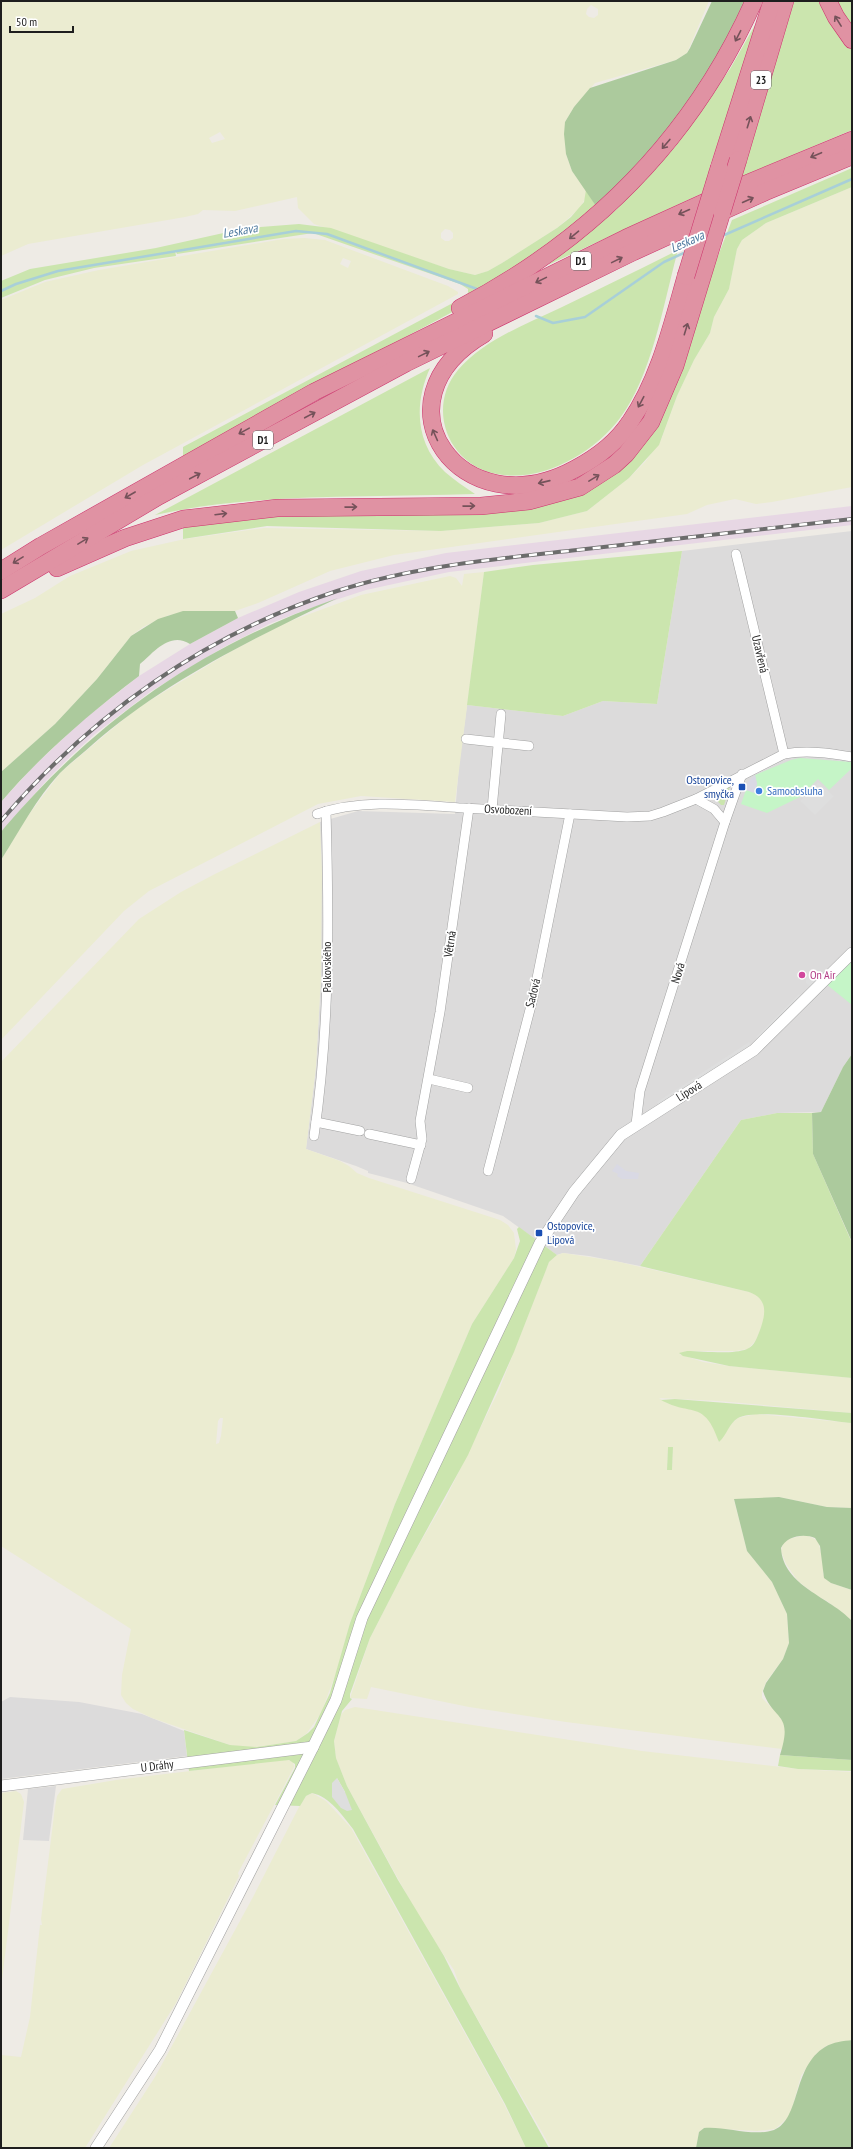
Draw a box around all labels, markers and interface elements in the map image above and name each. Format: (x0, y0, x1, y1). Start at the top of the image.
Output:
scale bar (10, 8, 73, 34)
text: 50 m (16, 14, 37, 29)
one-way arrow (834, 15, 842, 27)
one-way arrow (733, 30, 741, 42)
road number: 23 (751, 71, 771, 89)
one-way arrow (746, 116, 753, 129)
one-way arrow (661, 139, 670, 150)
one-way arrow (811, 152, 823, 159)
one-way arrow (742, 195, 754, 203)
one-way arrow (678, 209, 690, 216)
water label: Leskava (221, 219, 260, 242)
water label: Leskava (668, 226, 707, 256)
one-way arrow (568, 231, 579, 240)
road number: D1 (571, 252, 591, 270)
one-way arrow (611, 255, 623, 263)
one-way arrow (536, 277, 548, 284)
one-way arrow (683, 323, 690, 336)
one-way arrow (418, 350, 430, 357)
one-way arrow (637, 396, 644, 408)
one-way arrow (303, 410, 315, 418)
one-way arrow (238, 428, 250, 436)
one-way arrow (431, 429, 438, 441)
road number: D1 (253, 431, 273, 449)
one-way arrow (189, 472, 201, 480)
one-way arrow (588, 474, 599, 482)
one-way arrow (537, 478, 550, 486)
one-way arrow (125, 492, 137, 500)
one-way arrow (462, 502, 475, 510)
one-way arrow (344, 503, 357, 511)
one-way arrow (214, 510, 227, 518)
one-way arrow (77, 537, 89, 545)
one-way arrow (12, 557, 24, 565)
street label: Uzavřená (749, 634, 772, 674)
place label: Ostopovice, smyčka (686, 772, 734, 801)
marker: Ostopovice, smyčka (737, 782, 747, 792)
place label: Samoobsluha (767, 783, 823, 798)
marker: Samoobsluha (754, 786, 764, 796)
street label: Osvobození (484, 801, 533, 818)
street label: Větrná (440, 930, 459, 959)
street label: Palkovského (319, 942, 334, 992)
street label: Nová (667, 960, 688, 985)
place label: On Air (810, 967, 836, 982)
marker: On Air (797, 970, 807, 980)
street label: Sadová (522, 977, 543, 1009)
street label: Lípová (673, 1077, 704, 1104)
place label: Ostopovice, Lipová (547, 1218, 595, 1247)
marker: Ostopovice, Lipová (534, 1228, 544, 1238)
street label: U Dráhy (140, 1756, 175, 1775)

